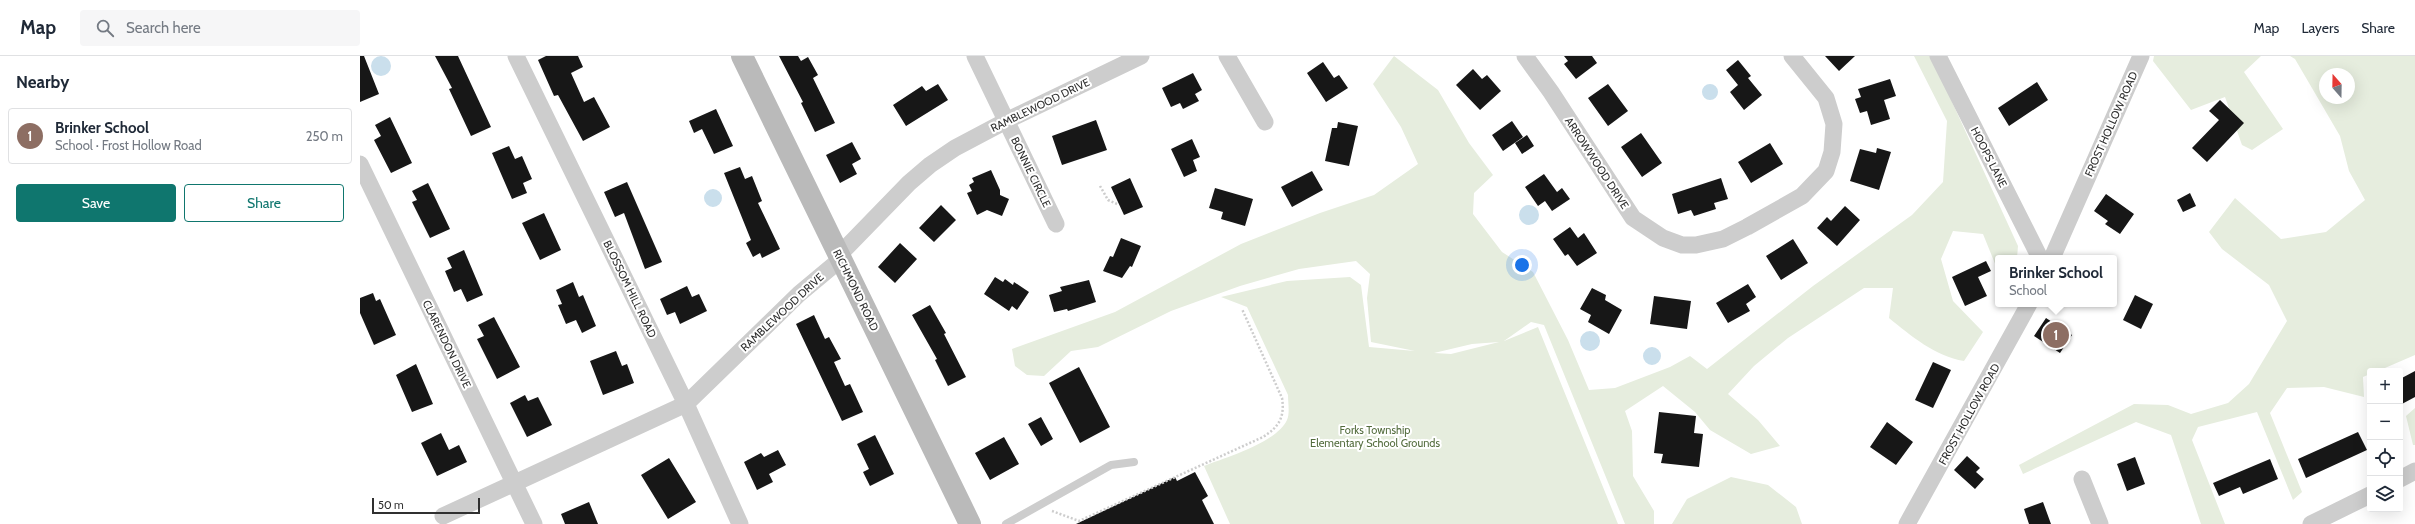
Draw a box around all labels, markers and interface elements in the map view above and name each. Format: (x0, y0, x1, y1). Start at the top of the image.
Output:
search box (80, 10, 360, 46)
text: Map (20, 16, 56, 39)
icon: search (94, 17, 116, 39)
text: Search here (126, 19, 201, 37)
text: Map (2254, 19, 2279, 37)
text: Layers (2301, 19, 2339, 37)
text: Share (2361, 19, 2395, 37)
north arrow (2319, 68, 2355, 104)
street label: FROST HOLLOW ROAD (2081, 69, 2141, 179)
text: Nearby (16, 72, 69, 92)
street label: RAMBLEWOOD DRIVE (988, 75, 1092, 135)
street label: ARROWWOOD DRIVE (1562, 114, 1632, 212)
text: Brinker School (55, 119, 149, 137)
street label: HOOPS LANE (1968, 124, 2010, 190)
text: 1 (28, 128, 32, 144)
text: 250 m (306, 128, 343, 144)
street label: BONNIE CIRCLE (1008, 135, 1054, 209)
text: School · Frost Hollow Road (55, 137, 202, 153)
button: Save (16, 184, 176, 222)
button: Share (184, 184, 344, 222)
street label: BLOSSOM HILL ROAD (600, 238, 660, 340)
street label: RICHMOND ROAD (830, 247, 882, 333)
your location (1512, 255, 1532, 275)
popup (1995, 255, 2117, 307)
text: Brinker School (2009, 264, 2103, 282)
street label: RAMBLEWOOD DRIVE (738, 270, 826, 354)
text: School (2009, 282, 2047, 298)
street label: CLARENDON DRIVE (420, 298, 474, 390)
pin: 1 (2043, 320, 2069, 350)
street label: FROST HOLLOW ROAD (1935, 361, 2003, 467)
map controls (2367, 368, 2403, 512)
button: + (2367, 368, 2403, 404)
button: − (2367, 404, 2403, 440)
park label: Forks Township Elementary School Grounds (1310, 423, 1440, 450)
button: locate (2367, 440, 2403, 476)
button: layers (2367, 476, 2403, 512)
scale bar (372, 496, 480, 515)
text: 50 m (378, 498, 404, 512)

